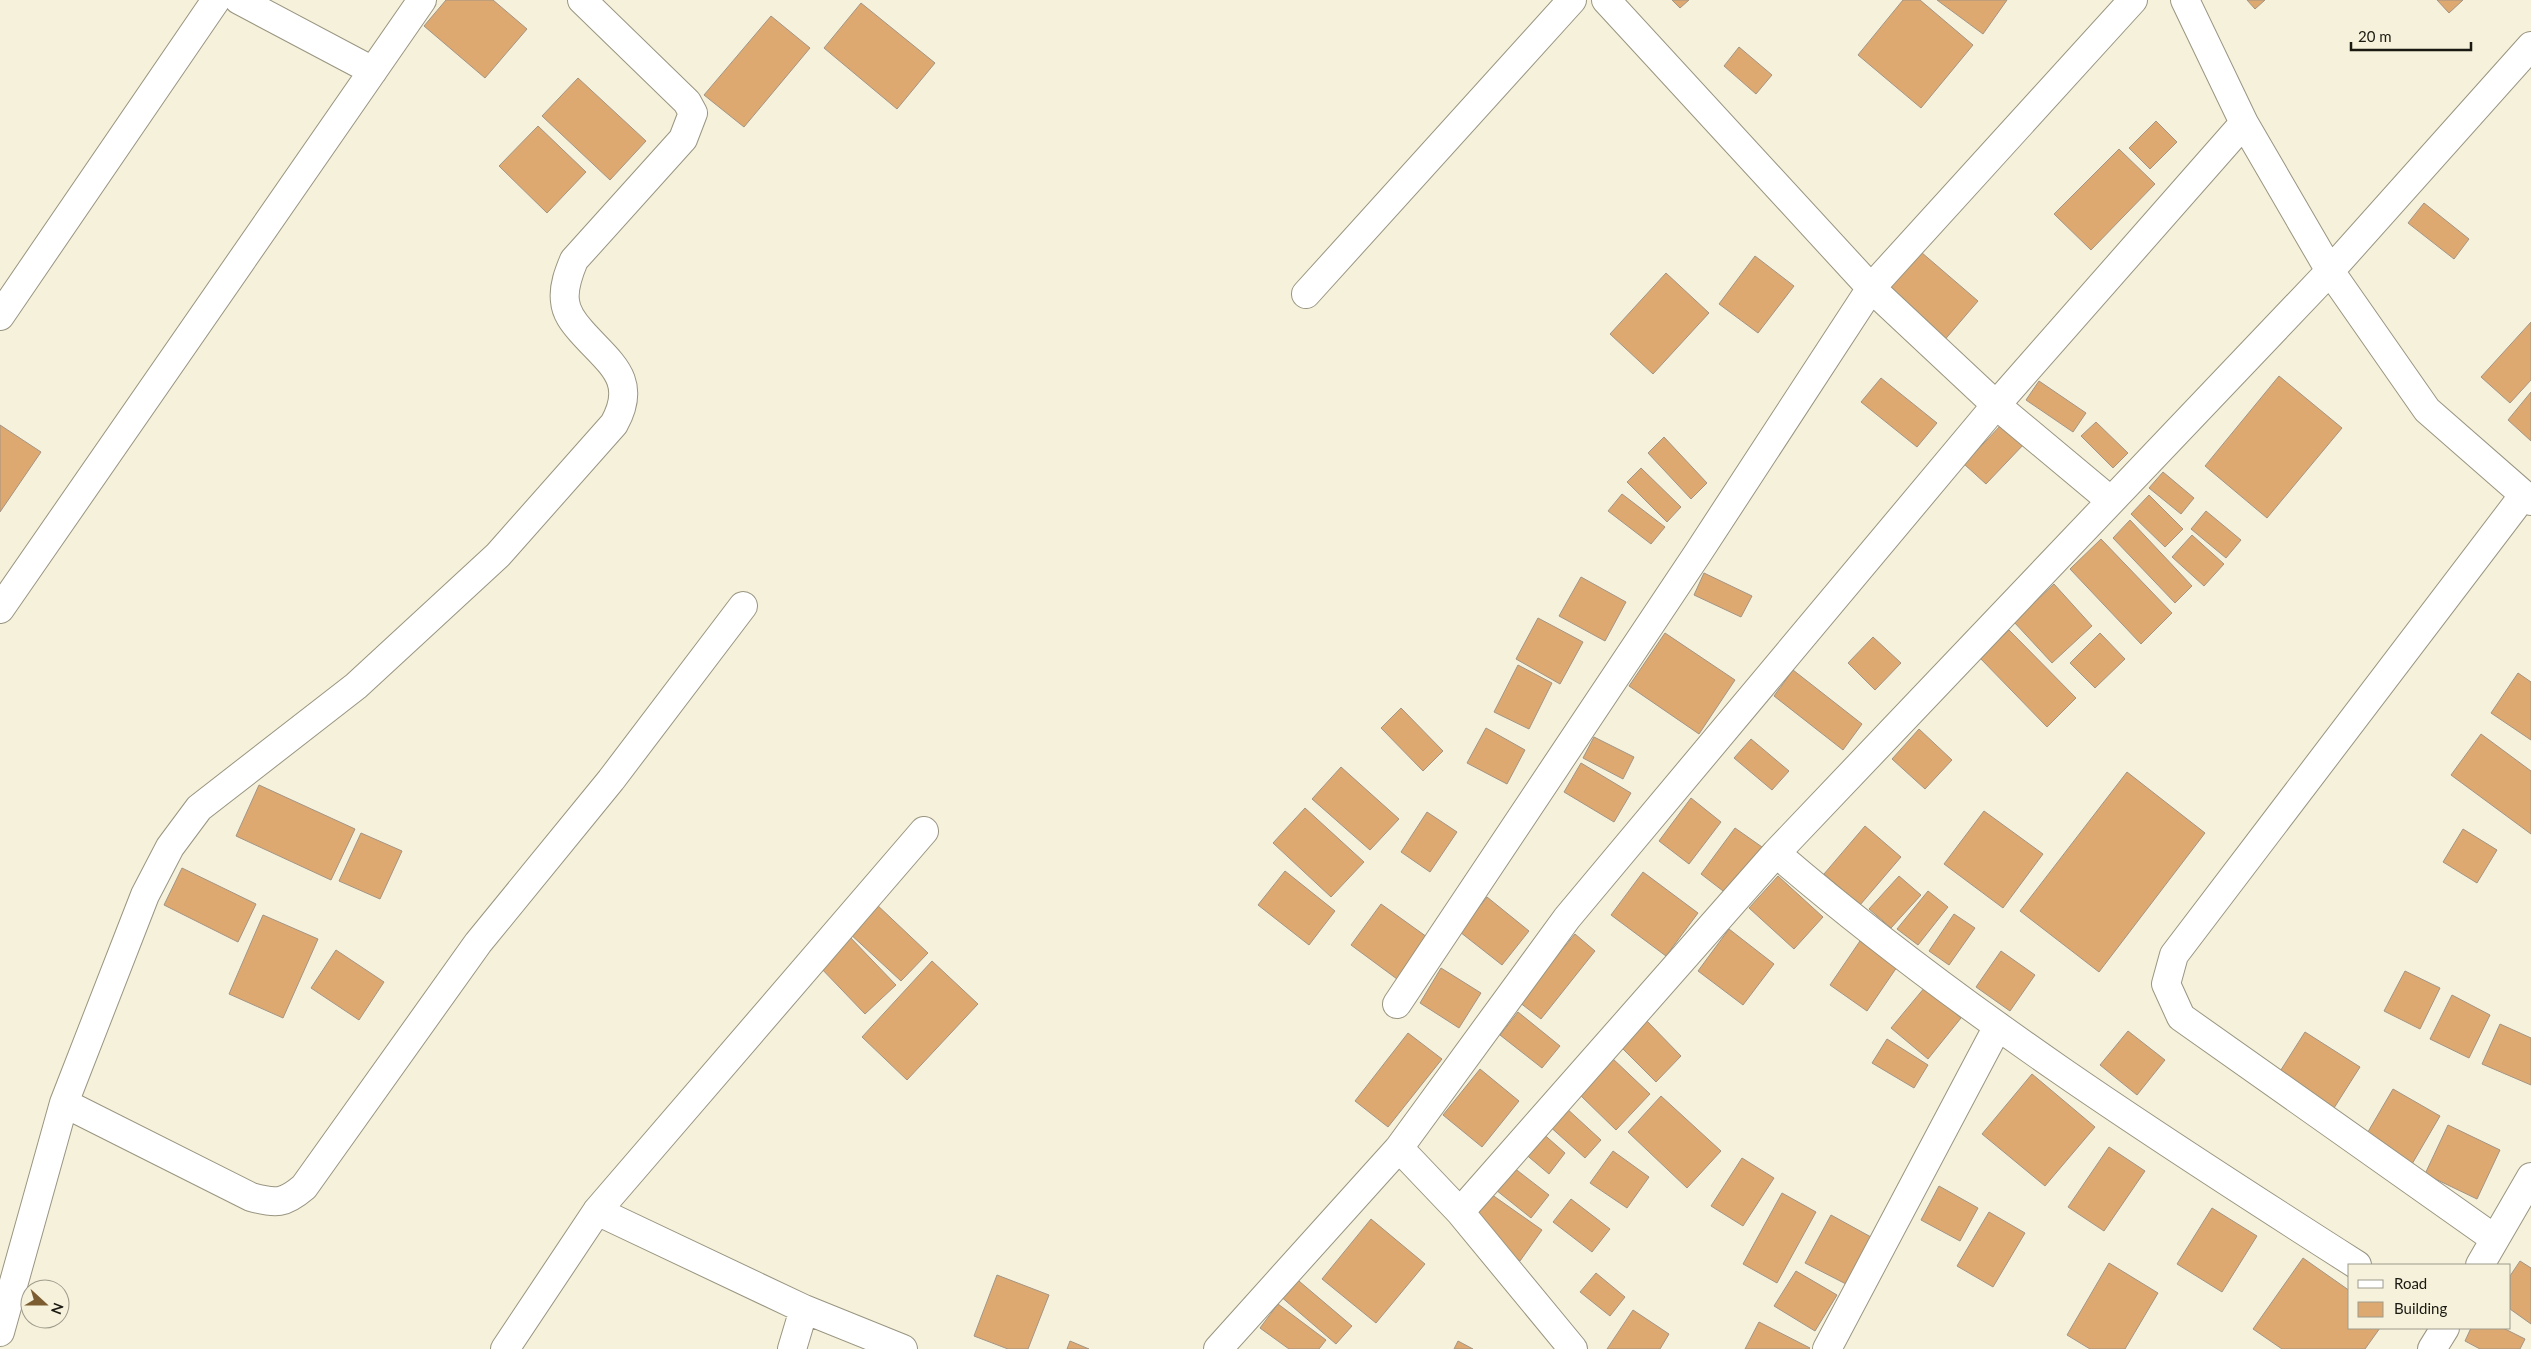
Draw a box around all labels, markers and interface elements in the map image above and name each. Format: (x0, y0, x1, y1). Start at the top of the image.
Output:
scale bar (2351, 20, 2471, 52)
text: 20 m (2358, 27, 2392, 45)
legend (2348, 1264, 2511, 1329)
text: Road (2394, 1274, 2427, 1292)
north arrow (20, 1279, 70, 1329)
text: Building (2394, 1299, 2447, 1317)
text: N (48, 1301, 67, 1317)

